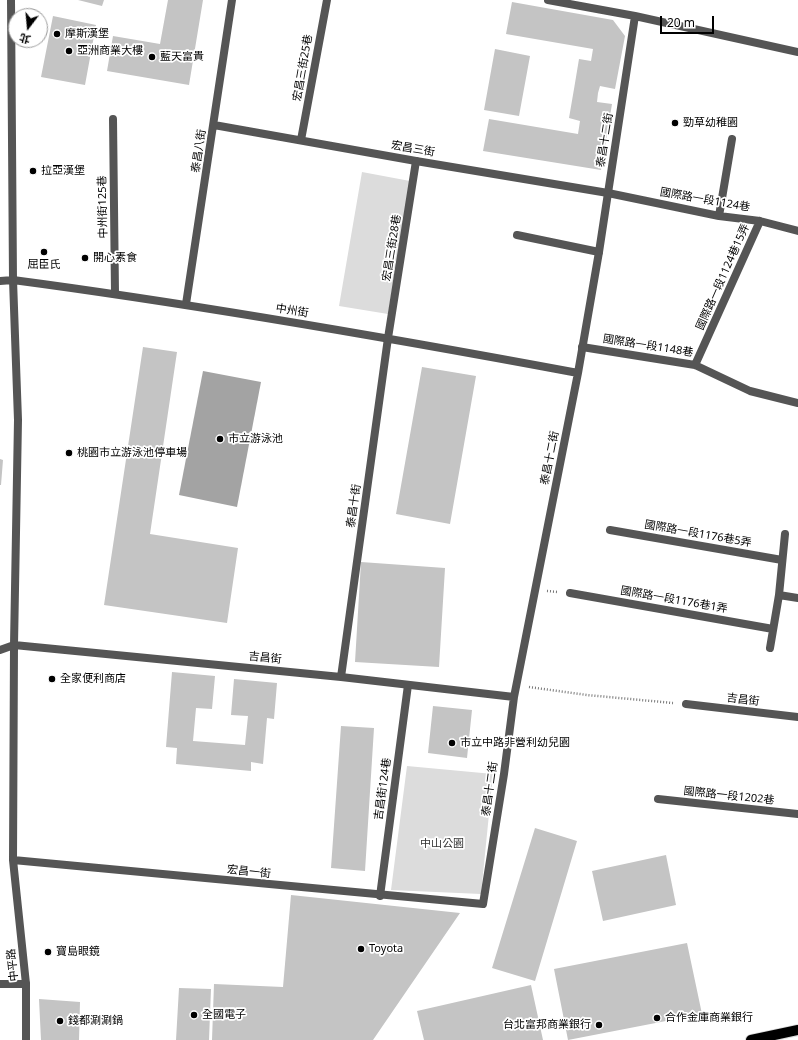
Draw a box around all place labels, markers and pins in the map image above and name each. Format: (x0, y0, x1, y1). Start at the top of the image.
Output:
place label: 摩斯漢堡 (65, 27, 109, 41)
marker: 摩斯漢堡 (52, 29, 62, 39)
place label: 亞洲商業大樓 (77, 44, 143, 58)
marker: 亞洲商業大樓 (64, 46, 74, 56)
place label: 藍天富貴 (160, 50, 204, 64)
marker: 藍天富貴 (147, 52, 157, 62)
place label: 勁草幼稚園 (683, 116, 738, 130)
marker: 勁草幼稚園 (670, 118, 680, 128)
place label: 拉亞漢堡 (41, 164, 85, 178)
marker: 拉亞漢堡 (28, 166, 38, 176)
marker: 屈臣氏 (39, 247, 49, 257)
place label: 開心素食 (93, 251, 137, 265)
marker: 開心素食 (80, 253, 90, 263)
place label: 屈臣氏 (28, 258, 60, 272)
place label: 市立游泳池 (228, 432, 283, 446)
marker: 市立游泳池 (215, 434, 225, 444)
place label: 桃園市立游泳池停車場 (77, 446, 187, 460)
marker: 桃園市立游泳池停車場 (64, 448, 74, 458)
place label: 全家便利商店 (60, 672, 126, 686)
marker: 全家便利商店 (47, 674, 57, 684)
place label: 市立中路非營利幼兒園 (460, 736, 570, 750)
marker: 市立中路非營利幼兒園 (447, 738, 457, 748)
place label: Toyota (369, 942, 403, 956)
marker: Toyota (356, 944, 366, 954)
place label: 寶島眼鏡 (56, 945, 100, 959)
marker: 寶島眼鏡 (43, 947, 53, 957)
place label: 全國電子 (202, 1008, 246, 1022)
marker: 全國電子 (189, 1010, 199, 1020)
place label: 合作金庫商業銀行 (665, 1011, 753, 1025)
marker: 合作金庫商業銀行 (652, 1013, 662, 1023)
place label: 錢都涮涮鍋 (68, 1014, 123, 1028)
marker: 錢都涮涮鍋 (55, 1016, 65, 1026)
place label: 台北富邦商業銀行 (503, 1018, 591, 1032)
marker: 台北富邦商業銀行 (594, 1020, 604, 1030)

